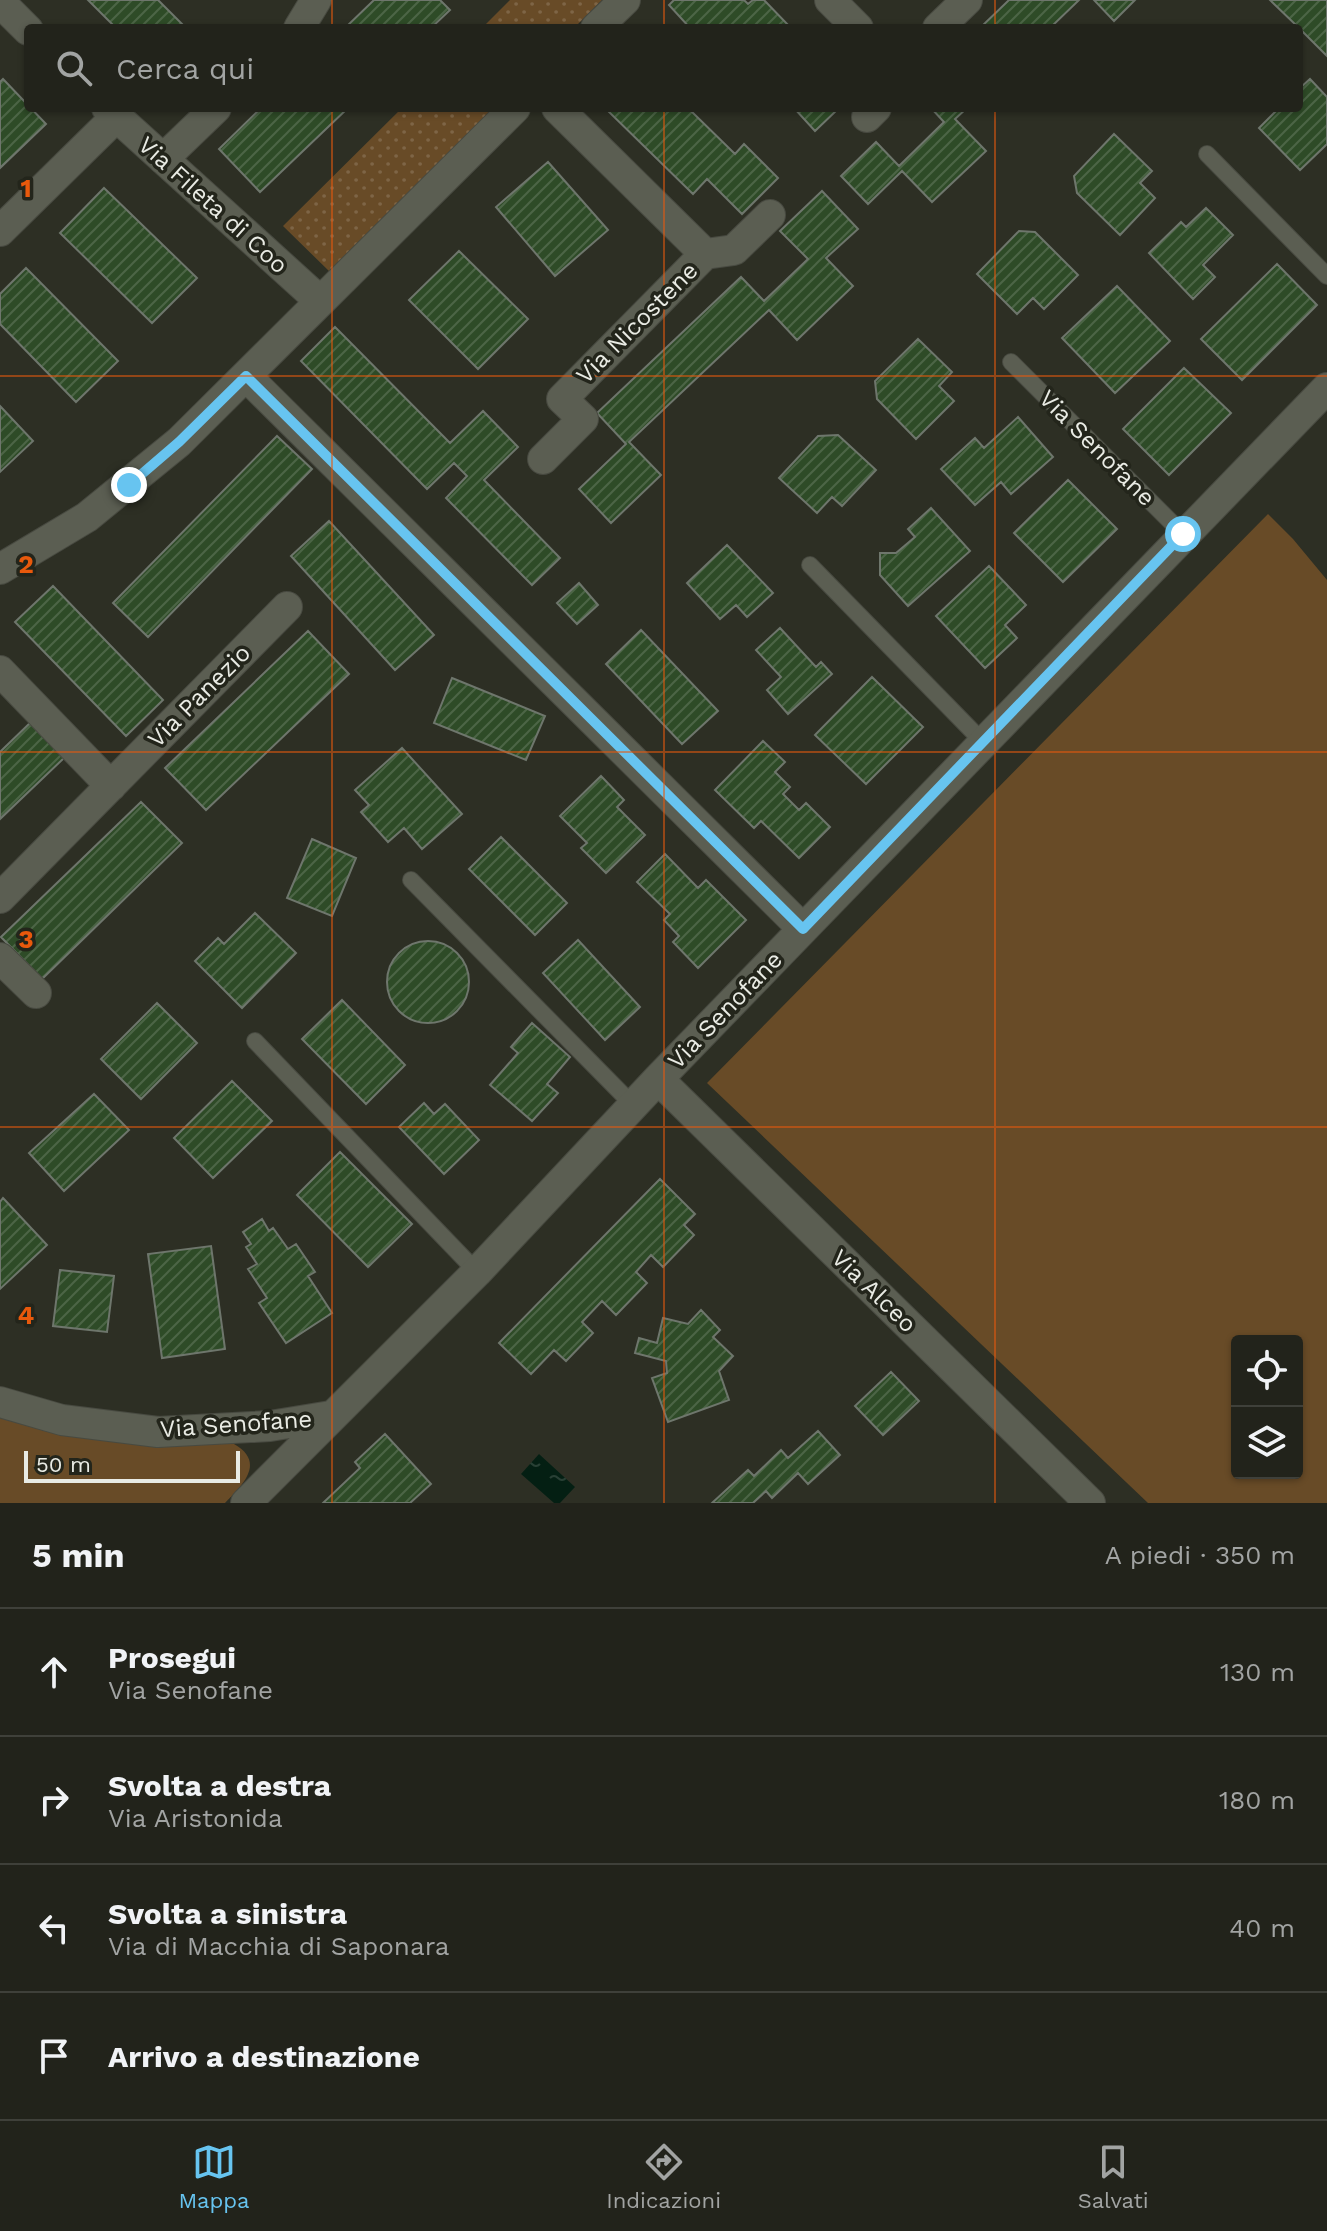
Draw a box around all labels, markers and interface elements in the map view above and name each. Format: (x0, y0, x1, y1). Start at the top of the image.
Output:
search box (24, 24, 1303, 112)
icon: search (52, 46, 96, 90)
text: Cerca qui (116, 51, 254, 86)
street label: Via Fileta di Coo (133, 131, 293, 279)
text: 1 (20, 173, 32, 203)
street label: Via Nicostene (570, 256, 704, 390)
street label: Via Senofane (1033, 384, 1161, 512)
route end (111, 467, 147, 503)
route start (1165, 516, 1201, 552)
text: 2 (18, 549, 34, 579)
street label: Via Panezio (142, 639, 256, 753)
text: 3 (18, 924, 34, 954)
street label: Via Senofane (662, 945, 788, 1075)
street label: Via Alceo (826, 1244, 922, 1338)
text: 4 (18, 1300, 35, 1330)
map controls (1231, 1335, 1303, 1479)
button: locate (1231, 1335, 1303, 1407)
street label: Via Senofane (159, 1405, 313, 1443)
button: layers (1231, 1407, 1303, 1479)
scale bar (24, 1447, 240, 1483)
text: 50 m (36, 1452, 91, 1477)
text: 5 min (32, 1535, 125, 1575)
text: A piedi · 350 m (1105, 1540, 1295, 1570)
text: Prosegui (108, 1640, 236, 1675)
icon: ahead (32, 1650, 76, 1694)
text: 130 m (1220, 1657, 1295, 1687)
text: Via Senofane (108, 1675, 273, 1705)
text: Svolta a destra (108, 1768, 331, 1803)
icon: right (32, 1778, 76, 1822)
text: 180 m (1219, 1785, 1295, 1815)
text: Via Aristonida (108, 1803, 283, 1833)
text: Svolta a sinistra (108, 1896, 347, 1931)
icon: left (32, 1906, 76, 1950)
text: 40 m (1229, 1913, 1295, 1943)
text: Via di Macchia di Saponara (108, 1931, 450, 1961)
icon: arrive (32, 2034, 76, 2078)
text: Arrivo a destinazione (108, 2039, 420, 2074)
tab: Mappa (178, 2140, 250, 2213)
tab: Indicazioni (606, 2140, 721, 2213)
tab: Salvati (1078, 2140, 1149, 2213)

